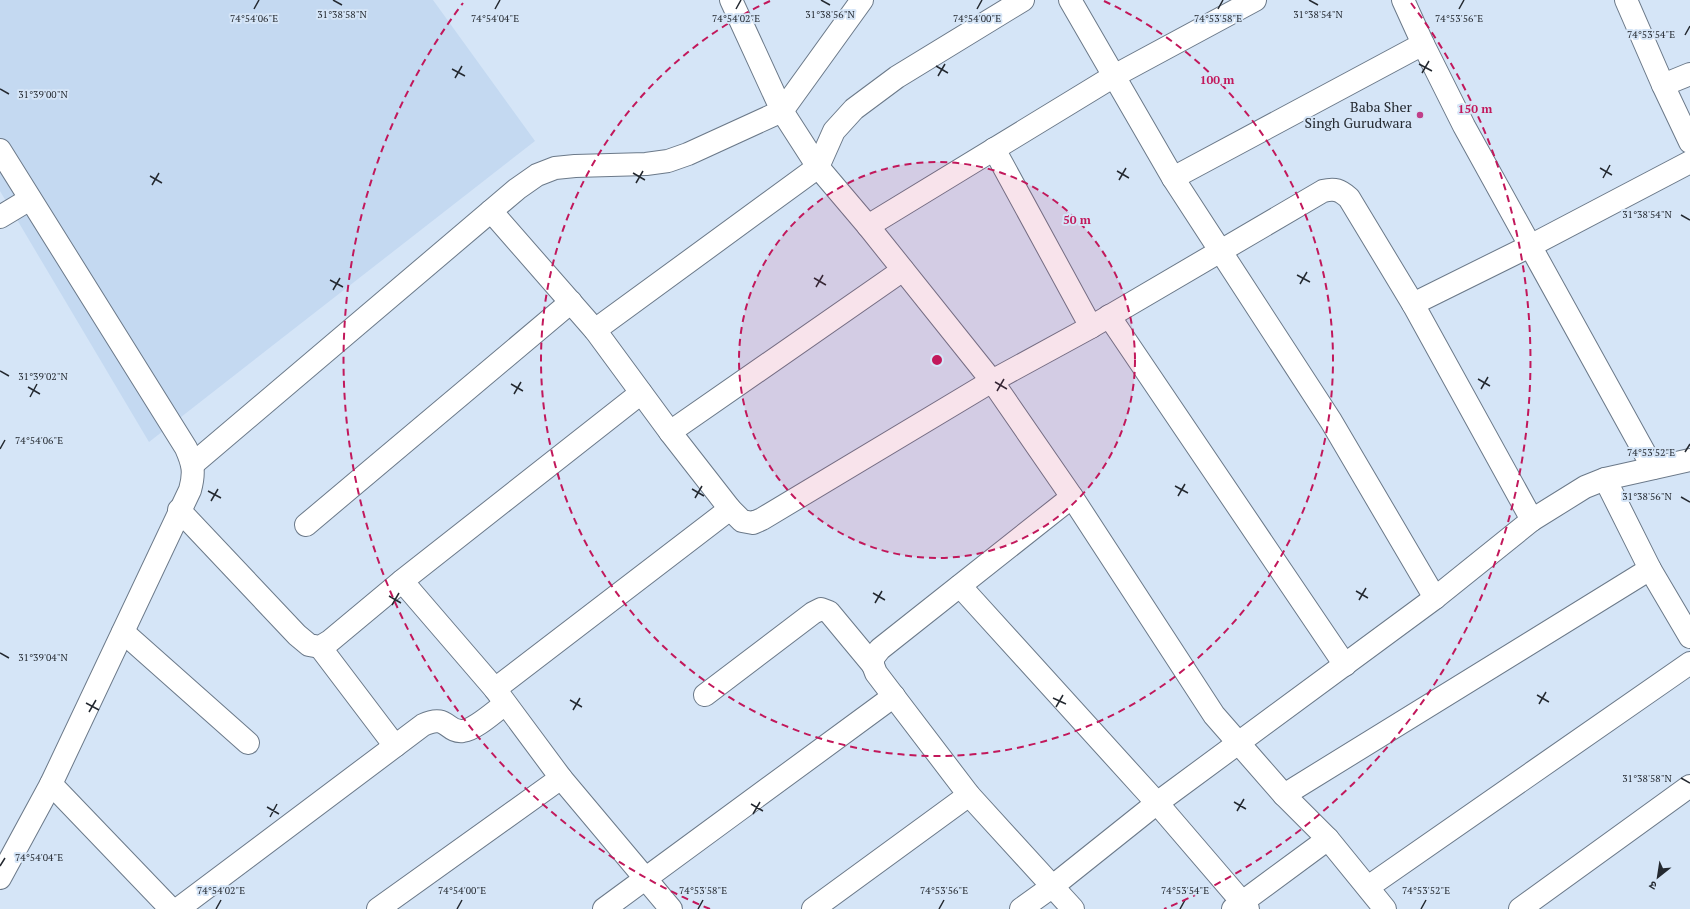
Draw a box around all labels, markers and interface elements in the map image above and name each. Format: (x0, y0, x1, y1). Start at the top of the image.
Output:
text: 31°38'58"N (317, 8, 367, 21)
text: 31°38'56"N (805, 8, 855, 21)
text: 31°38'54"N (1293, 8, 1343, 21)
text: 74°54'06"E (230, 12, 278, 25)
text: 74°54'04"E (471, 12, 519, 25)
text: 74°54'02"E (712, 12, 760, 25)
text: 74°54'00"E (953, 12, 1001, 25)
text: 74°53'58"E (1194, 12, 1242, 25)
text: 74°53'56"E (1435, 12, 1483, 25)
text: 74°53'54"E (1627, 28, 1675, 41)
text: 100 m (1200, 72, 1234, 87)
text: 31°39'00"N (18, 88, 68, 101)
place label: Baba Sher Singh Gurudwara (1304, 97, 1413, 132)
text: 150 m (1458, 101, 1492, 116)
marker: Baba Sher Singh Gurudwara (1415, 110, 1425, 120)
text: 31°38'54"N (1622, 208, 1672, 221)
text: 50 m (1063, 212, 1091, 227)
centre of rings (930, 353, 944, 367)
text: 31°39'02"N (18, 370, 68, 383)
text: 74°54'06"E (15, 434, 63, 447)
text: 74°53'52"E (1627, 446, 1675, 459)
text: 31°38'56"N (1622, 490, 1672, 503)
text: 31°39'04"N (18, 651, 68, 664)
text: 31°38'58"N (1622, 772, 1672, 785)
text: 74°54'04"E (15, 851, 63, 864)
north arrow (1638, 857, 1678, 897)
text: उ (1646, 878, 1659, 893)
text: 74°54'02"E (197, 884, 245, 897)
text: 74°54'00"E (438, 884, 486, 897)
text: 74°53'58"E (679, 884, 727, 897)
text: 74°53'56"E (920, 884, 968, 897)
text: 74°53'54"E (1161, 884, 1209, 897)
text: 74°53'52"E (1402, 884, 1450, 897)

